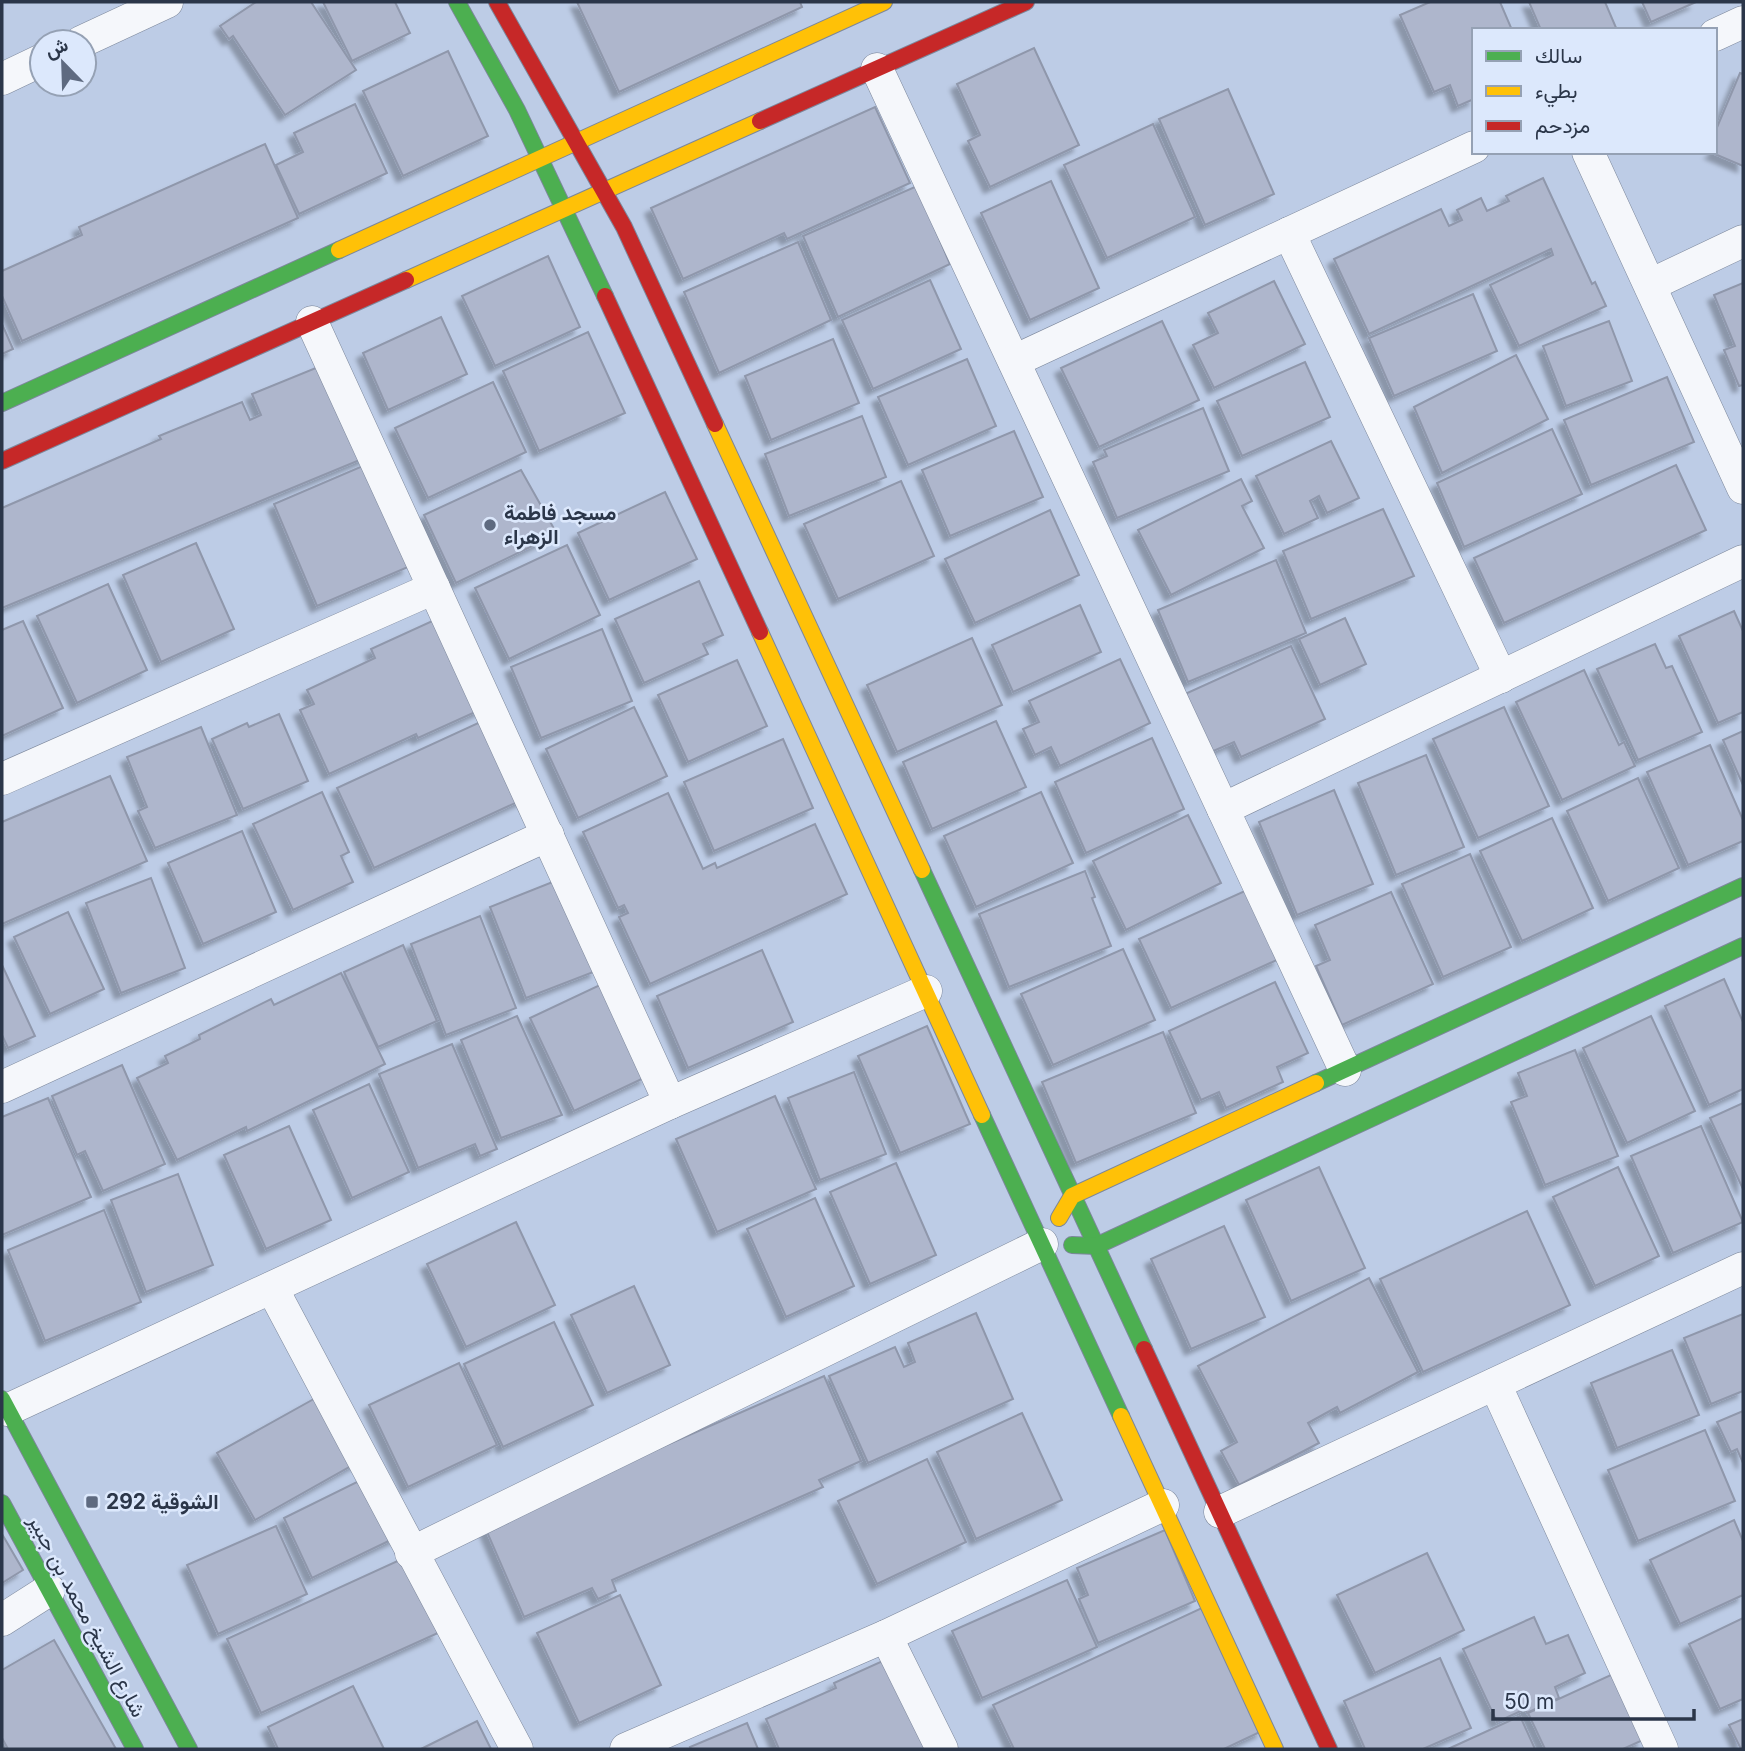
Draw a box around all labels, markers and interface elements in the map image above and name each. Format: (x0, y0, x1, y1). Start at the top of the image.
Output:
north arrow (28, 28, 98, 98)
legend (1472, 28, 1717, 154)
text: ش (42, 33, 72, 63)
text: سالك (1535, 43, 1582, 68)
text: بطيء (1535, 78, 1578, 108)
text: مزدحم (1535, 113, 1590, 140)
place label: مسجد فاطمة الزهراء (504, 500, 617, 550)
marker: مسجد فاطمة الزهراء (482, 517, 498, 533)
place label: الشوقية 292 (106, 1489, 219, 1515)
marker: الشوقية 292 (84, 1494, 100, 1510)
street label: شارع الشيخ محمد بن جبير (21, 1509, 151, 1722)
scale bar (1493, 1678, 1694, 1722)
text: 50 m (1504, 1689, 1554, 1714)

